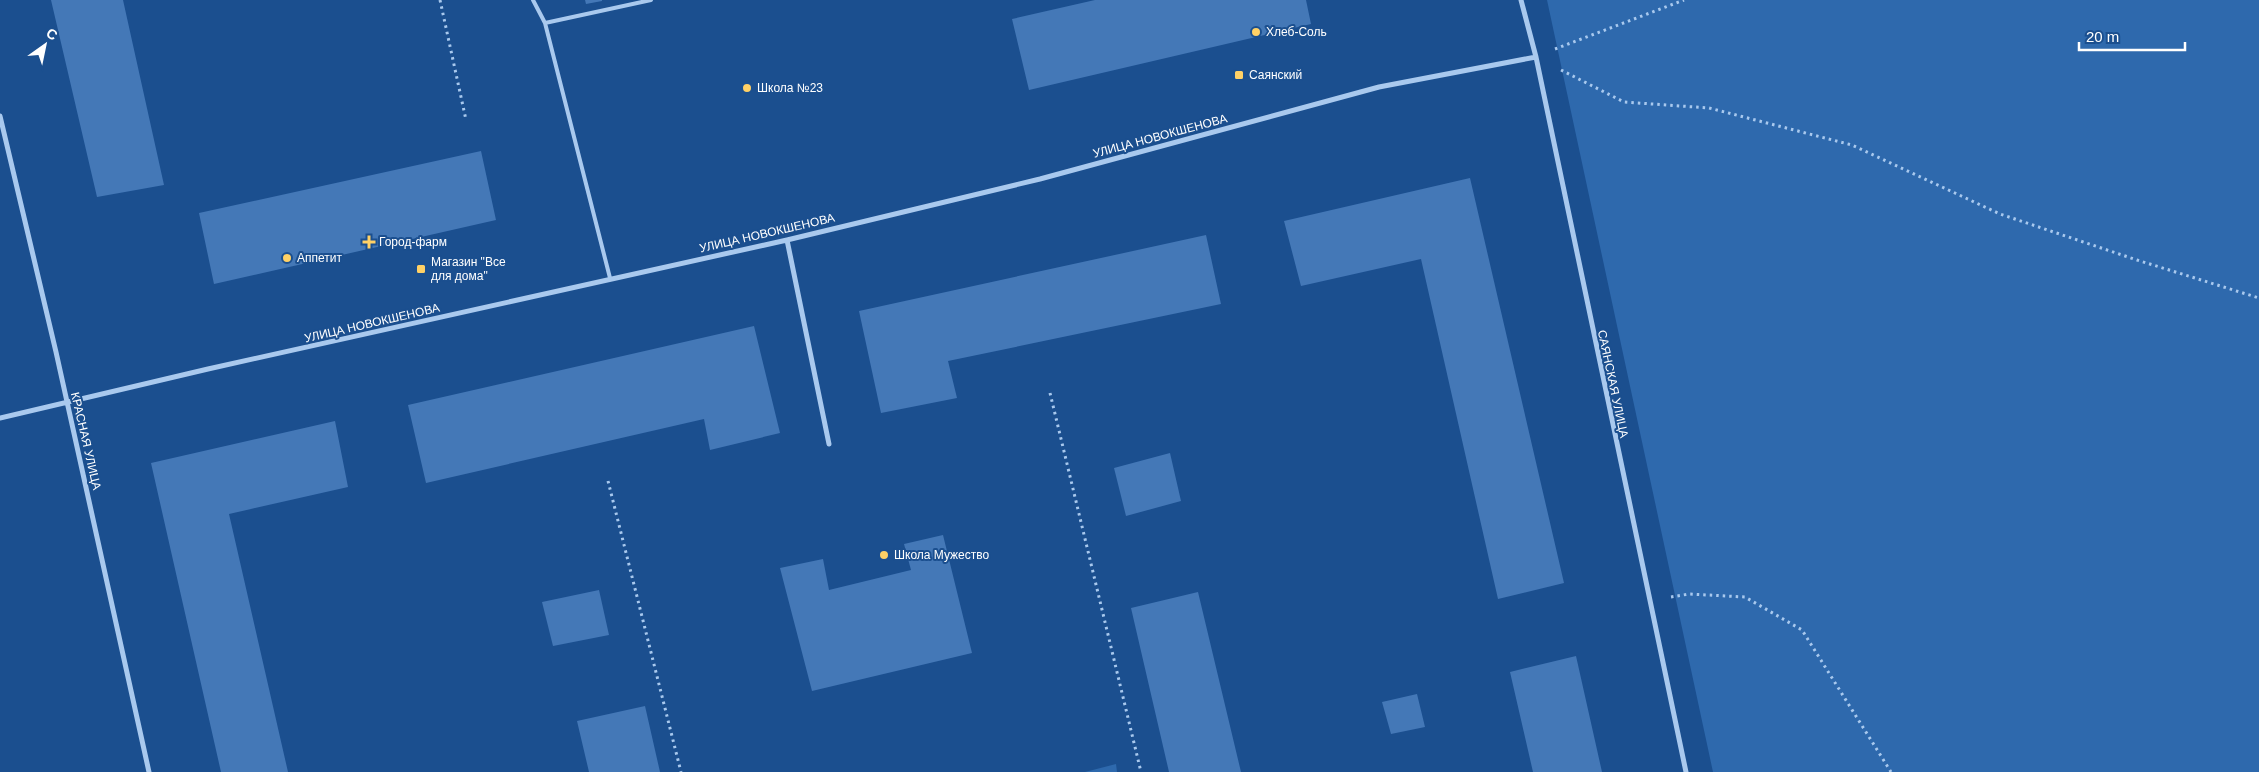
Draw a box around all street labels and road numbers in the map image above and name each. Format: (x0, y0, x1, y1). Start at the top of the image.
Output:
street label: УЛИЦА НОВОКШЕНОВА (1091, 111, 1229, 161)
street label: УЛИЦА НОВОКШЕНОВА (698, 211, 836, 255)
street label: УЛИЦА НОВОКШЕНОВА (303, 301, 441, 345)
street label: САЯНСКАЯ УЛИЦА (1595, 329, 1631, 439)
street label: КРАСНАЯ УЛИЦА (68, 391, 104, 491)

